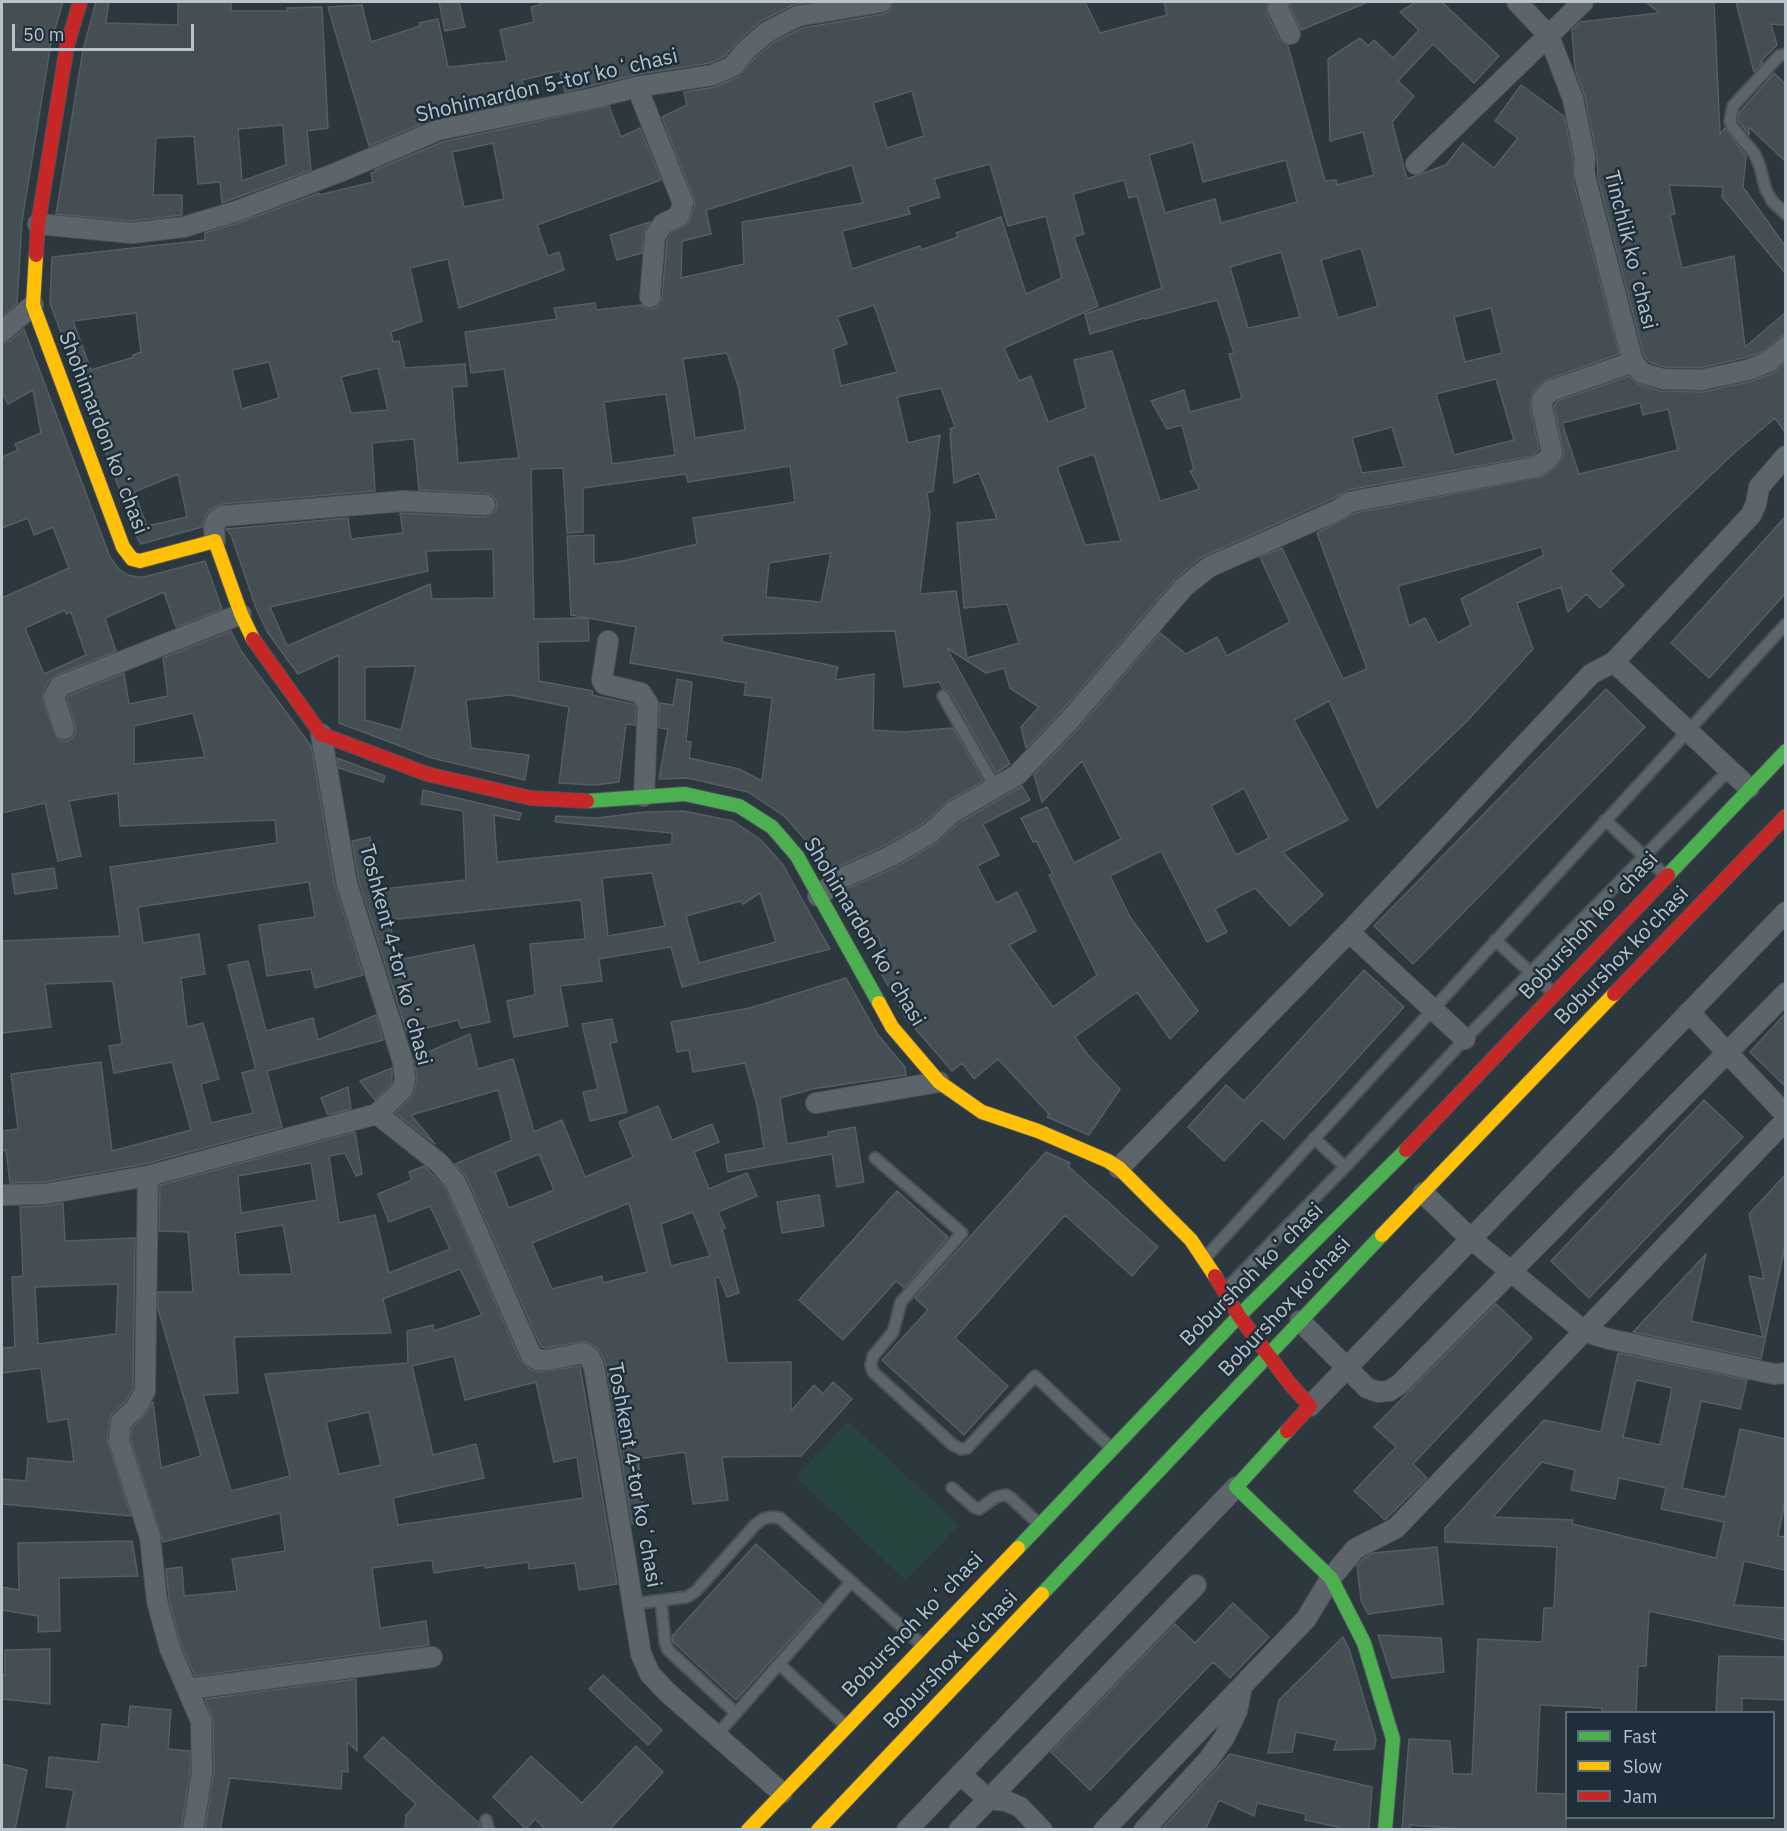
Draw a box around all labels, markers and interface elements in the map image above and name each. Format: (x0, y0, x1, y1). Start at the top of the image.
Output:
scale bar (15, 12, 196, 50)
text: 50 m (23, 23, 65, 46)
street label: Shohimardon 5-tor koʻchasi (414, 44, 680, 128)
street label: Tinchlik koʻchasi (1598, 168, 1662, 332)
street label: Shohimardon koʻchasi (53, 328, 153, 538)
street label: Shohimardon koʻchasi (798, 833, 930, 1031)
street label: Toshkent 4-tor koʻchasi (353, 842, 437, 1068)
street label: Boburshoh koʻchasi (1514, 847, 1664, 1005)
street label: Boburshox ko'chasi (1550, 882, 1694, 1030)
street label: Boburshoh koʻchasi (1175, 1198, 1329, 1352)
street label: Boburshox ko'chasi (1214, 1232, 1356, 1382)
street label: Toshkent 4-tor koʻchasi (602, 1361, 666, 1589)
street label: Boburshoh koʻchasi (837, 1547, 989, 1703)
street label: Boburshox ko'chasi (879, 1586, 1023, 1734)
legend (1565, 1711, 1775, 1819)
text: Fast (1623, 1725, 1657, 1748)
text: Slow (1623, 1755, 1662, 1778)
text: Jam (1623, 1785, 1658, 1808)

